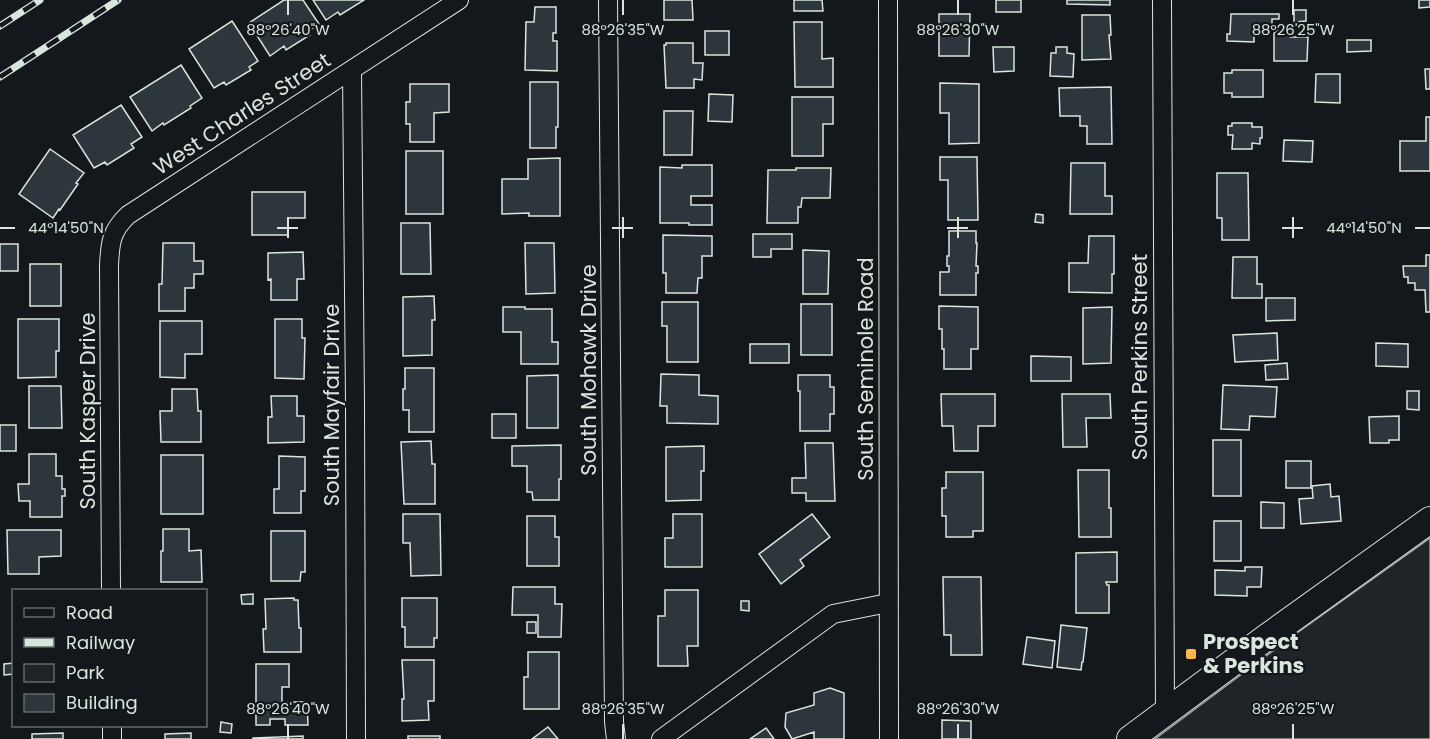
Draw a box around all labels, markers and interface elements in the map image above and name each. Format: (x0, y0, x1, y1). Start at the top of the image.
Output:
text: 88°26'40"W (246, 19, 330, 40)
text: 88°26'35"W (582, 19, 665, 40)
text: 88°26'30"W (917, 19, 1000, 40)
text: 88°26'25"W (1252, 19, 1335, 40)
street label: West Charles Street (148, 45, 336, 182)
text: 44°14'50"N (28, 217, 104, 238)
text: 44°14'50"N (1326, 217, 1402, 238)
street label: South Perkins Street (1125, 254, 1154, 460)
street label: South Seminole Road (851, 257, 880, 481)
street label: South Mohawk Drive (574, 264, 603, 476)
street label: South Mayfair Drive (317, 304, 346, 506)
street label: South Kasper Drive (73, 313, 102, 509)
legend (12, 589, 207, 727)
text: Road (66, 600, 113, 625)
place label: Prospect & Perkins (1203, 627, 1304, 680)
text: Railway (66, 630, 135, 655)
marker: Prospect & Perkins (1184, 647, 1198, 661)
text: Park (66, 660, 105, 685)
text: Building (66, 690, 138, 715)
text: 88°26'40"W (246, 698, 330, 719)
text: 88°26'35"W (582, 698, 665, 719)
text: 88°26'30"W (917, 698, 1000, 719)
text: 88°26'25"W (1252, 698, 1335, 719)

